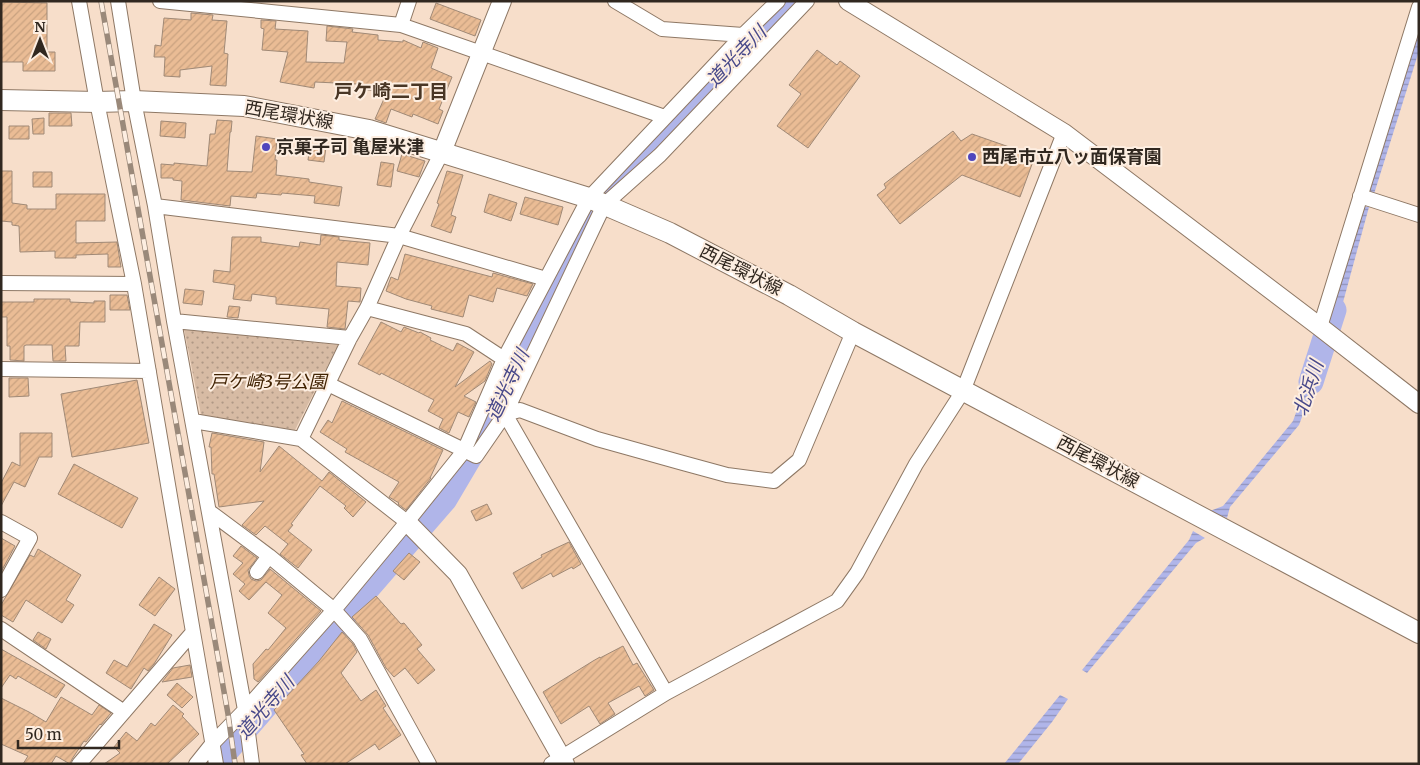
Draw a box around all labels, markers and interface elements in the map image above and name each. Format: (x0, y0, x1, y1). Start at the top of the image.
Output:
north arrow (15, 15, 65, 65)
text: N (34, 18, 46, 36)
water label: 道光寺川 (701, 19, 772, 92)
district label: 戸ケ崎二丁目 (334, 79, 448, 103)
street label: 西尾環状線 (243, 95, 335, 134)
place label: 京菓子司 亀屋米津 (276, 135, 424, 158)
marker: 京菓子司 亀屋米津 (260, 141, 272, 153)
place label: 西尾市立八ッ面保育園 (982, 145, 1162, 168)
marker: 西尾市立八ッ面保育園 (966, 151, 978, 163)
street label: 西尾環状線 (696, 239, 787, 300)
water label: 道光寺川 (480, 344, 535, 425)
water label: 北浜川 (1288, 355, 1329, 419)
park label: 戸ケ崎3号公園 (209, 370, 330, 393)
street label: 西尾環状線 (1053, 430, 1143, 493)
water label: 道光寺川 (231, 669, 300, 744)
scale bar (18, 718, 119, 750)
text: 50 m (25, 725, 62, 744)

